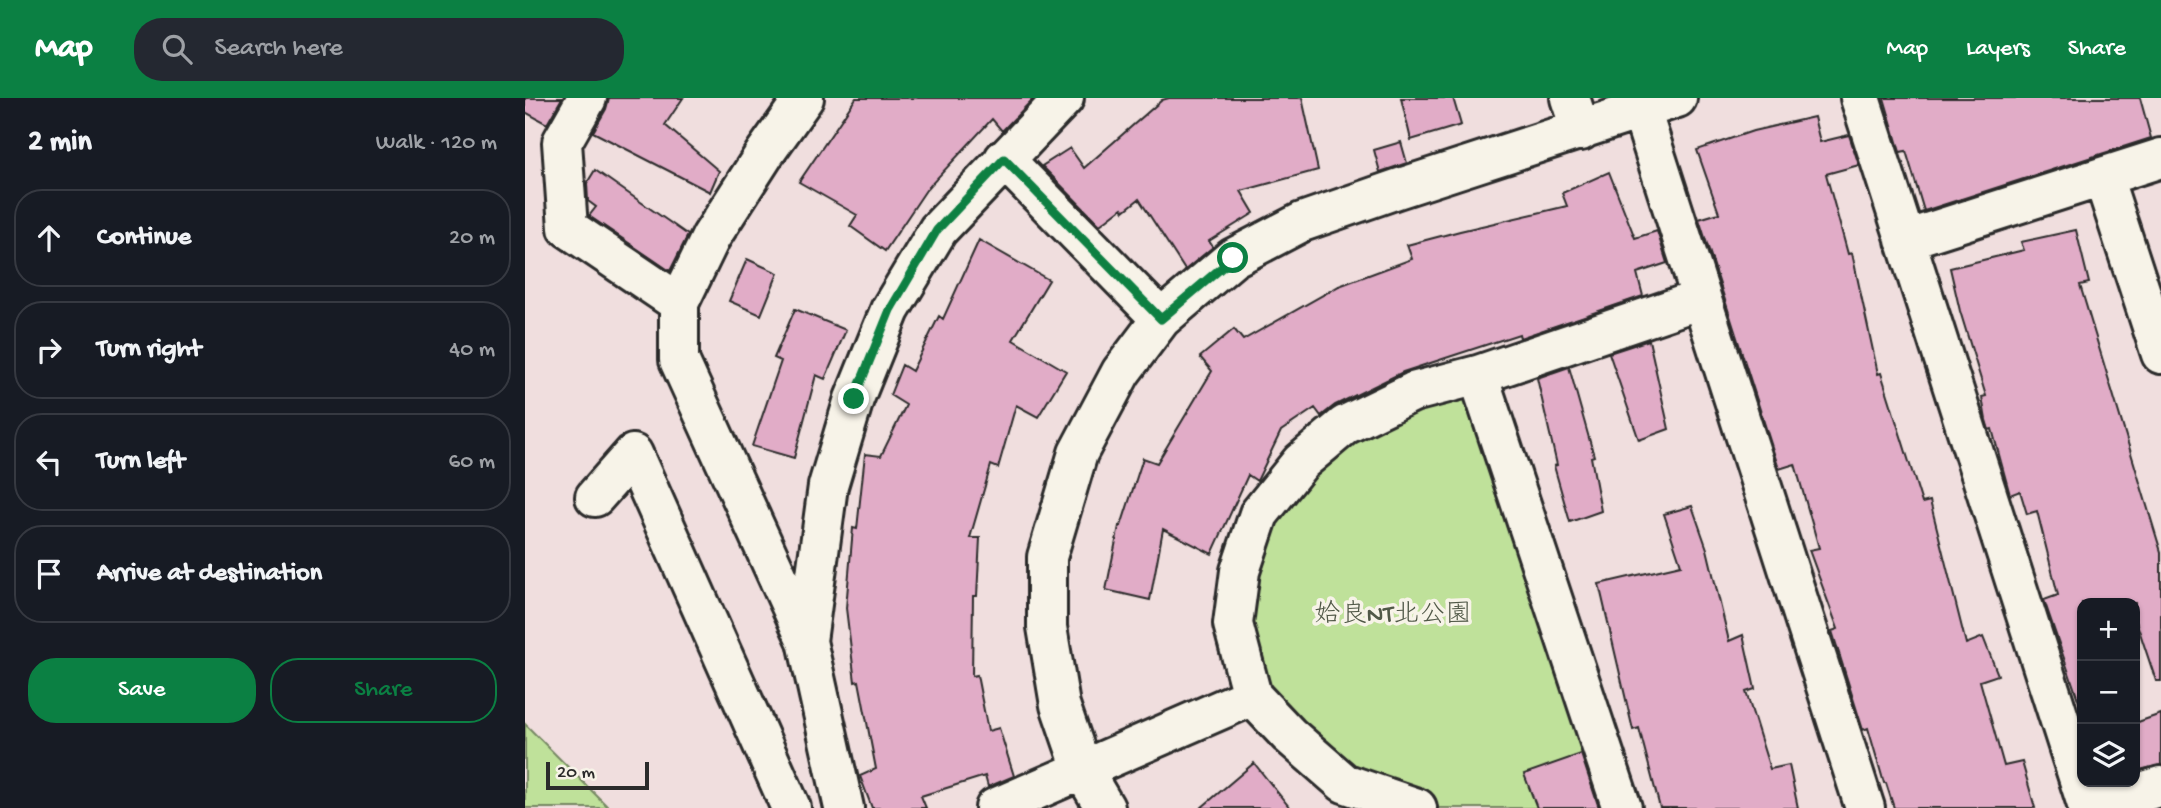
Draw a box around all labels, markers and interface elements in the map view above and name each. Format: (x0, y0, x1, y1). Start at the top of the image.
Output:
search box (134, 18, 624, 81)
text: Map (35, 30, 92, 68)
icon: search (158, 30, 196, 68)
text: Search here (214, 34, 343, 65)
text: Map (1886, 35, 1928, 64)
text: Layers (1966, 35, 2030, 64)
text: Share (2068, 35, 2126, 64)
text: 2 min (28, 126, 92, 161)
text: Walk · 120 m (376, 130, 497, 157)
icon: ahead (30, 219, 68, 257)
text: Continue (97, 223, 191, 254)
text: 20 m (449, 225, 495, 252)
route start (1217, 242, 1248, 273)
icon: right (30, 331, 68, 369)
text: Turn right (97, 335, 201, 366)
text: 40 m (449, 337, 495, 364)
route end (838, 383, 869, 414)
icon: left (30, 443, 68, 481)
text: Turn left (97, 447, 185, 478)
text: 60 m (449, 449, 495, 476)
icon: arrive (30, 555, 68, 593)
text: Arrive at destination (97, 559, 322, 590)
map controls (2077, 598, 2140, 787)
button: + (2077, 598, 2140, 661)
park label: 姶良NT北公園 (1315, 599, 1471, 632)
button: Save (28, 658, 256, 723)
button: Share (270, 658, 497, 723)
button: − (2077, 661, 2140, 724)
button: layers (2077, 724, 2140, 787)
scale bar (546, 759, 649, 791)
text: 20 m (557, 762, 595, 785)

